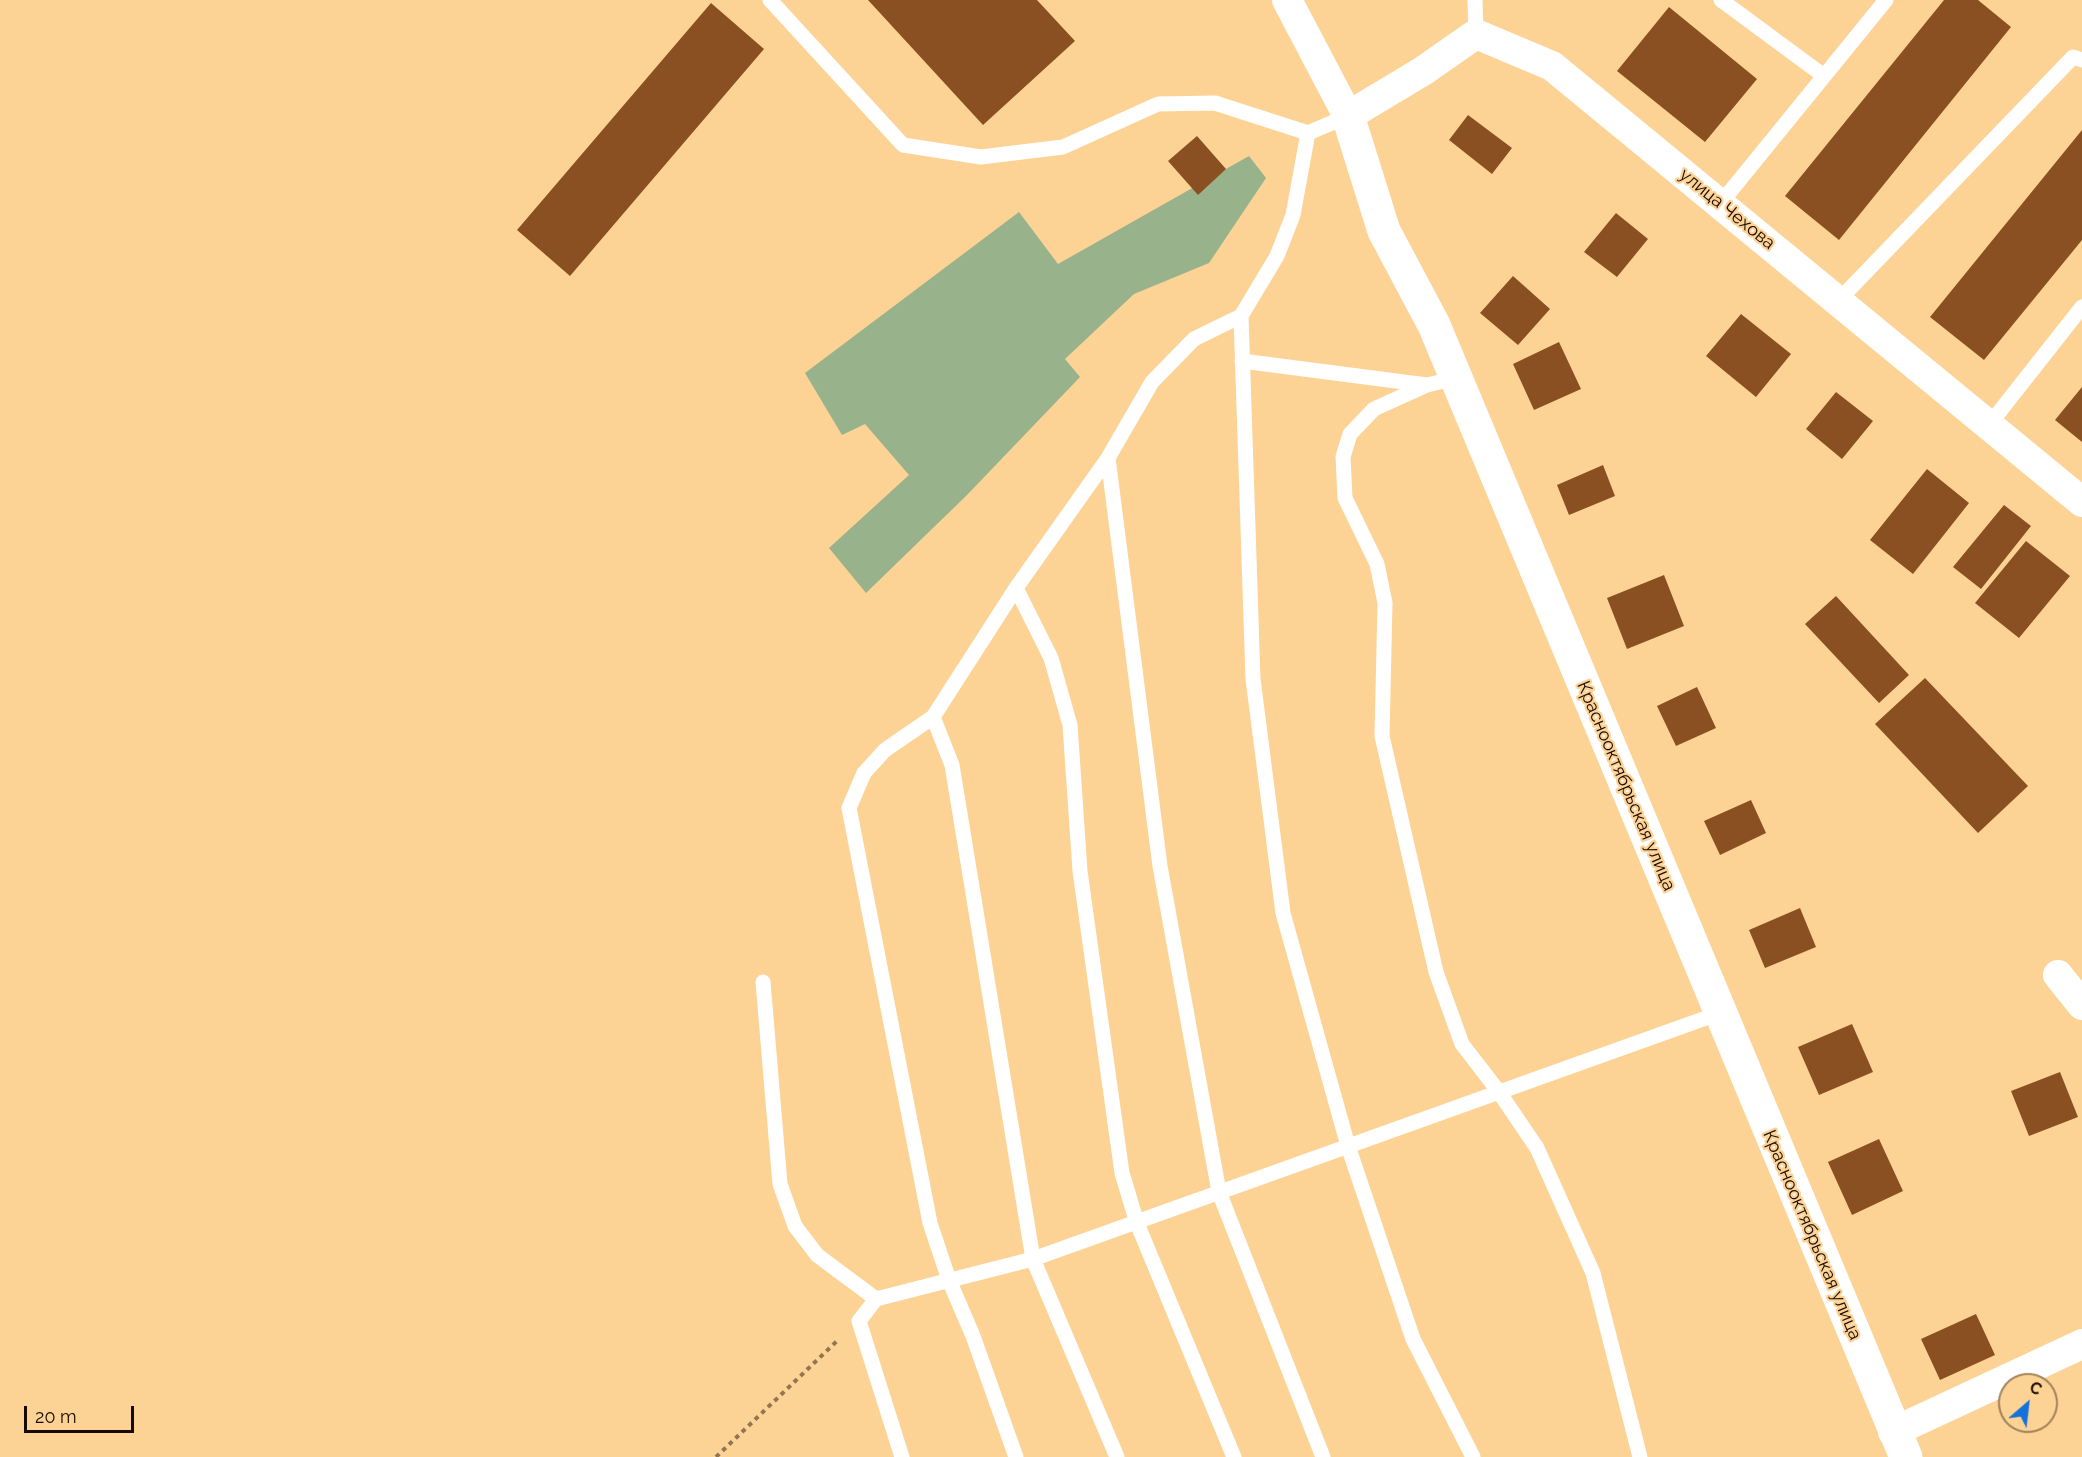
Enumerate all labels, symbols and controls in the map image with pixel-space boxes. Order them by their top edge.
street label: улица Чехова [1675,164,1779,254]
street label: Краснооктябрьская улица [1572,678,1680,894]
street label: Краснооктябрьская улица [1758,1127,1866,1343]
north arrow [1998,1373,2058,1433]
text: С [2026,1377,2045,1399]
scale bar [27,1394,136,1432]
text: 20 m [35,1406,77,1427]

